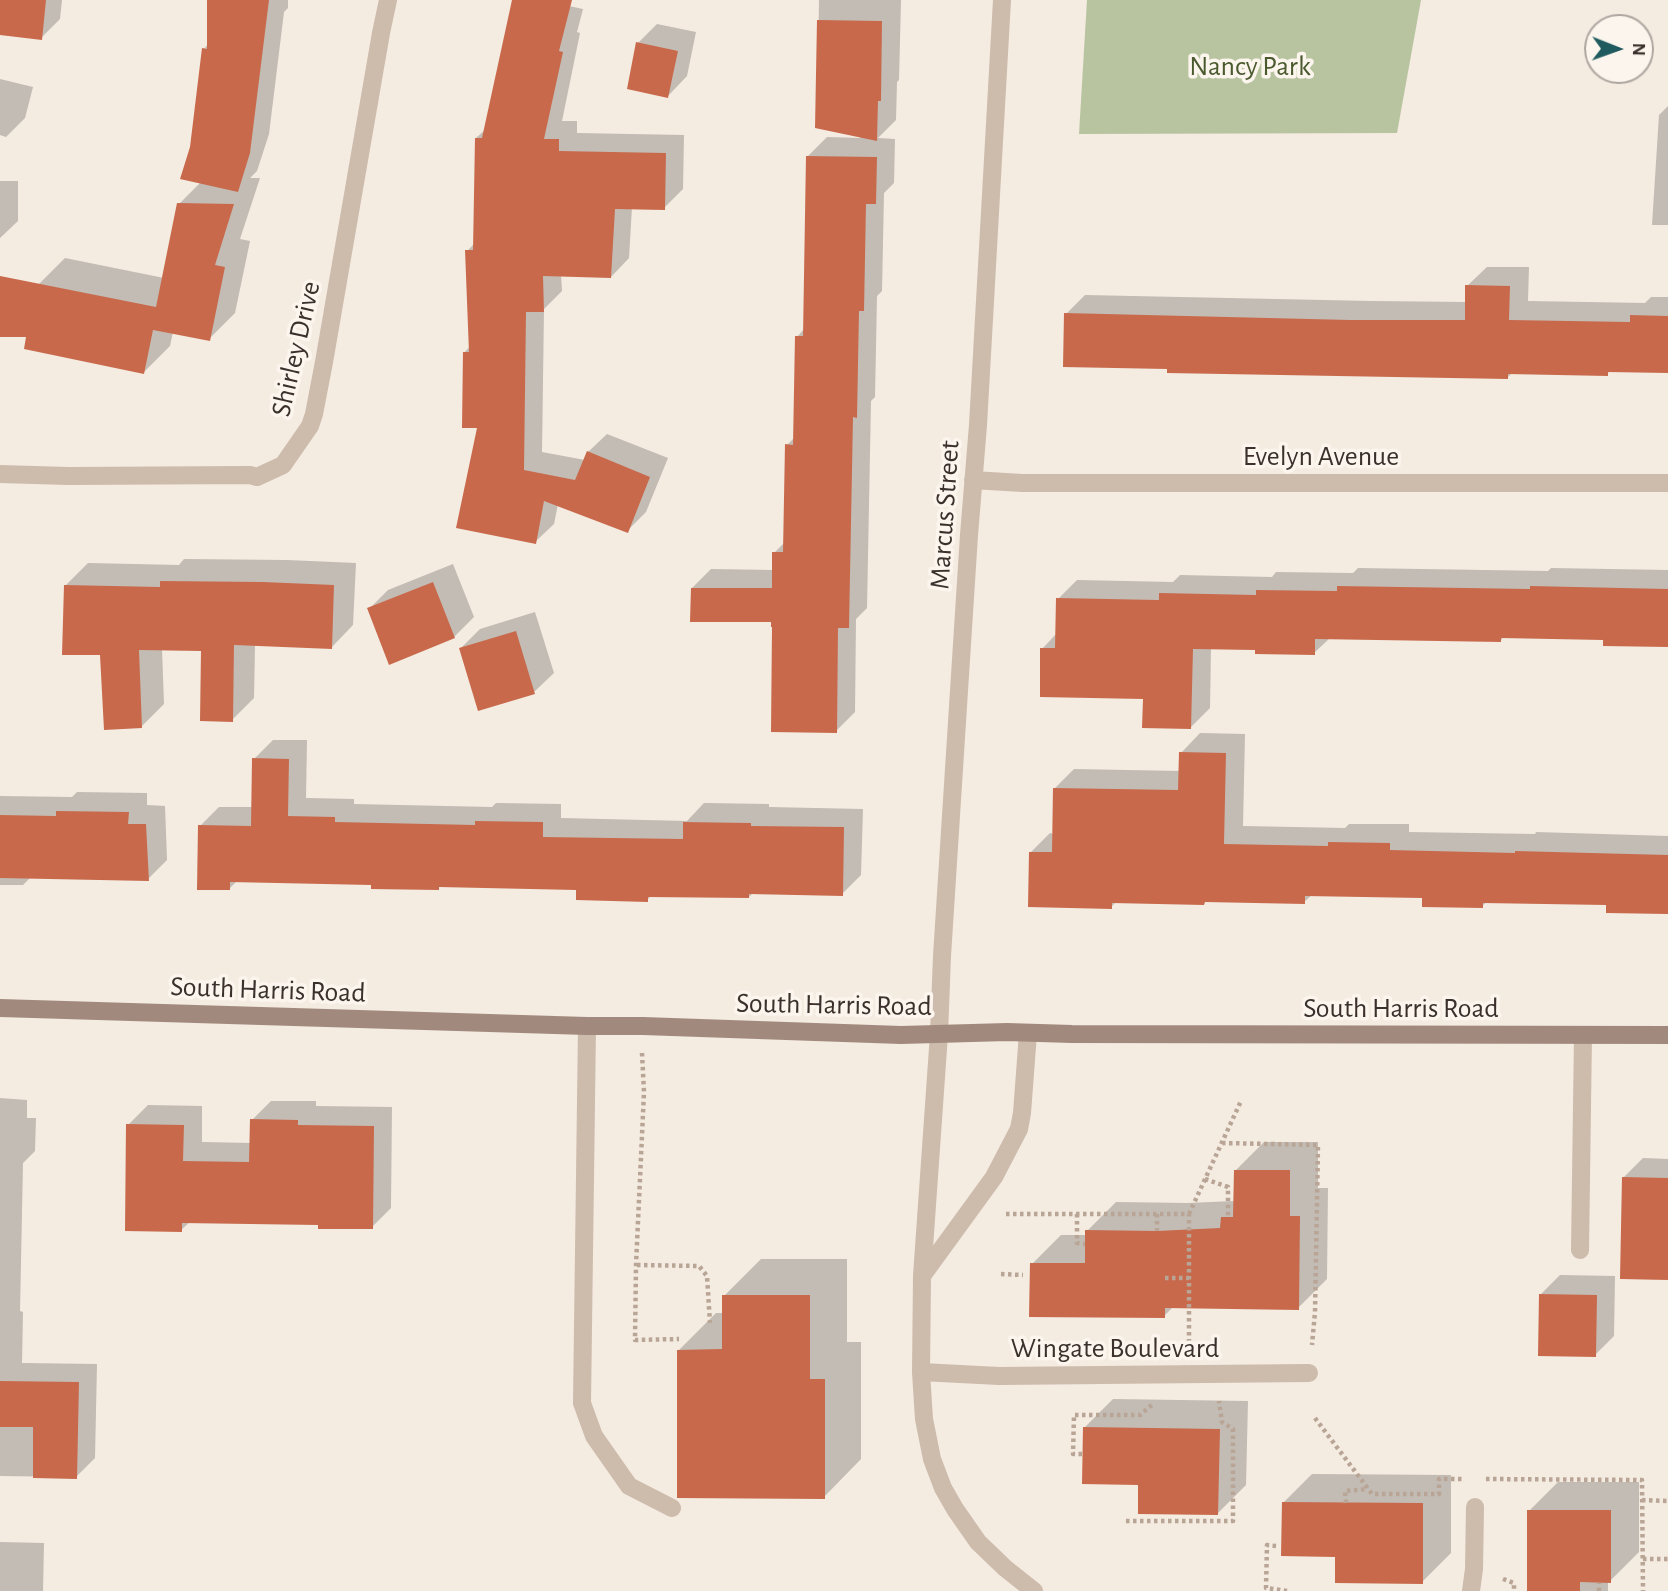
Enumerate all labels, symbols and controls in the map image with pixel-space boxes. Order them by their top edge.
north arrow [1584,14,1654,84]
text: N [1629,43,1648,56]
park label: Nancy Park [1189,50,1311,84]
street label: Shirley Drive [264,278,328,420]
street label: Marcus Street [923,439,967,591]
street label: Evelyn Avenue [1243,440,1399,474]
street label: South Harris Road [170,970,366,1010]
street label: South Harris Road [736,986,932,1024]
street label: South Harris Road [1303,992,1499,1026]
street label: Wingate Boulevard [1011,1332,1219,1366]

